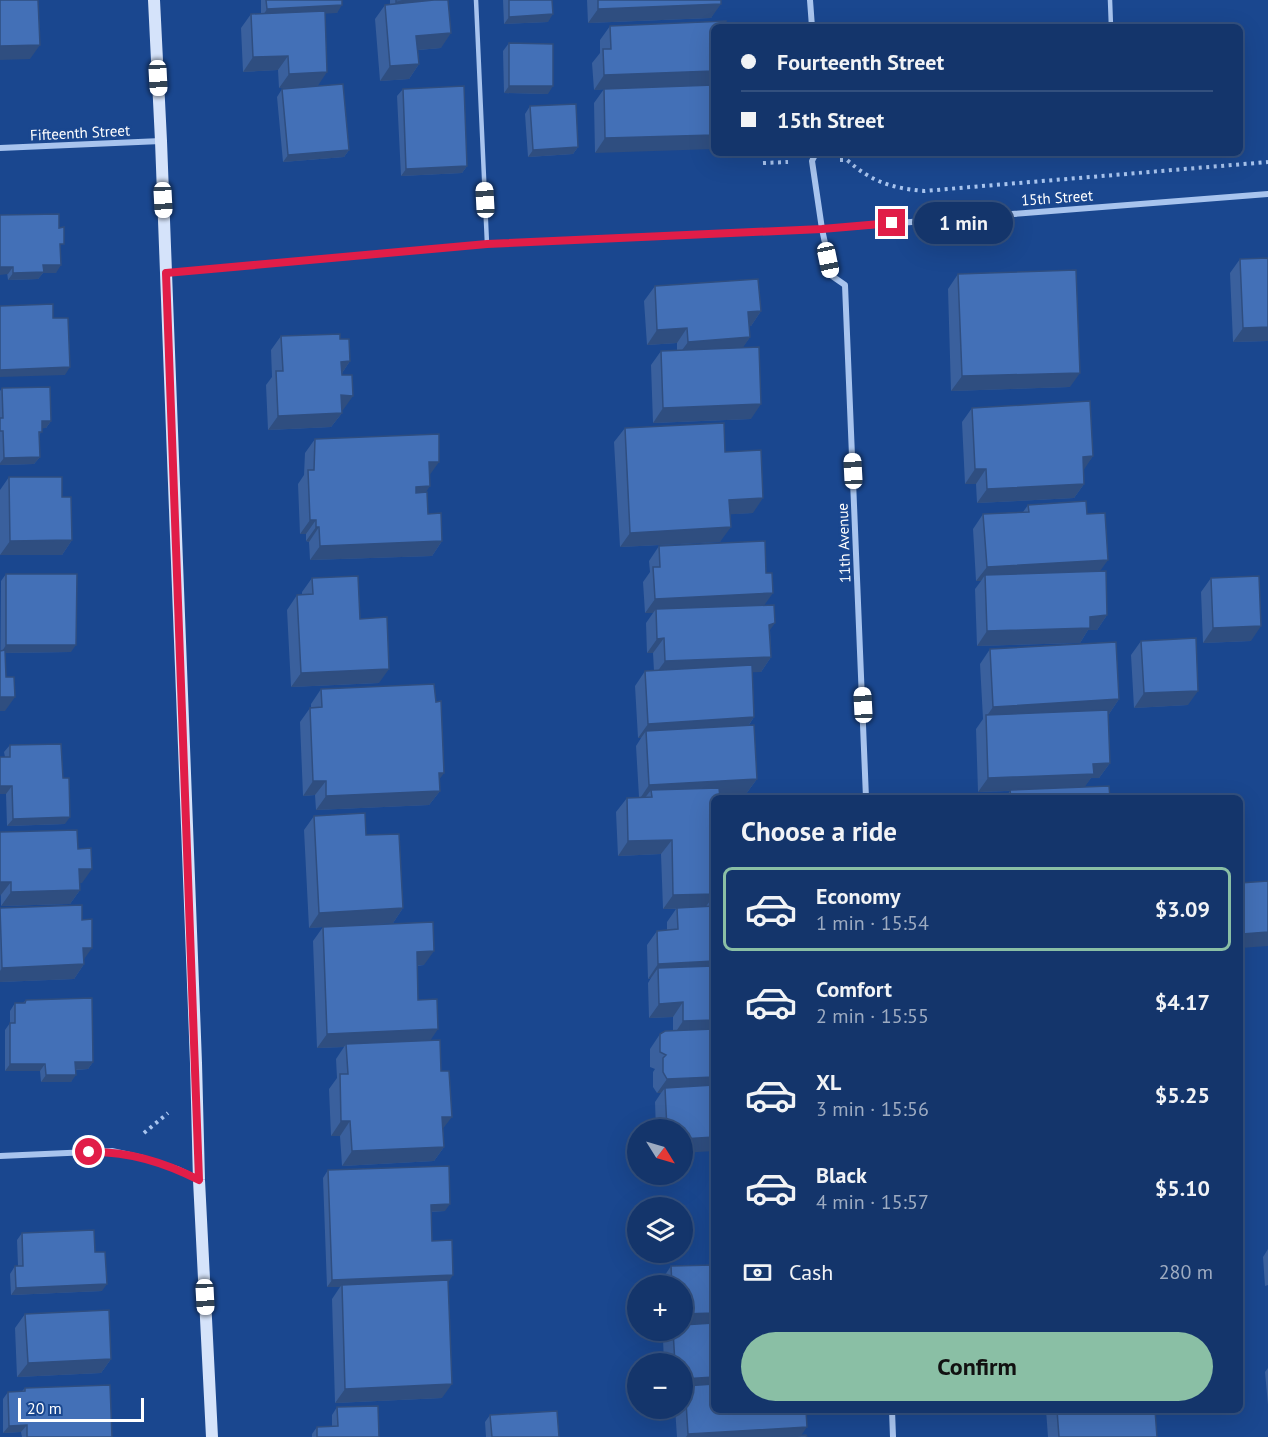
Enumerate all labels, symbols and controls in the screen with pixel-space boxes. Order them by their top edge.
text: Fourteenth Street [777,48,944,76]
car [148,60,168,96]
text: 15th Street [777,106,884,134]
street label: Fifteenth Street [29,120,130,145]
car [153,182,173,218]
car [475,182,495,218]
street label: 15th Street [1020,186,1094,209]
callout: 1 min [913,202,1012,244]
route end [878,209,905,236]
text: 1 min [939,210,988,236]
car [815,241,841,279]
car [843,453,863,489]
street label: 11th Avenue [833,503,854,583]
car [853,687,873,723]
text: Choose a ride [741,814,897,848]
icon: car [744,882,798,936]
text: Economy [816,882,900,910]
text: $3.09 [1155,895,1210,923]
text: 1 min · 15:54 [816,910,929,936]
icon: car [744,975,798,1029]
text: Comfort [816,975,892,1003]
text: $4.17 [1155,988,1210,1016]
text: 2 min · 15:55 [816,1003,929,1029]
icon: car [744,1068,798,1122]
text: XL [816,1068,841,1096]
text: $5.25 [1155,1081,1210,1109]
text: 3 min · 15:56 [816,1096,929,1122]
north arrow [627,1119,693,1185]
map controls [627,1119,693,1419]
route start [75,1138,102,1165]
icon: car [744,1161,798,1215]
text: Black [816,1161,867,1189]
text: $5.10 [1155,1174,1210,1202]
text: 4 min · 15:57 [816,1189,929,1215]
button: layers [627,1197,693,1263]
icon: cash [741,1256,774,1289]
text: Cash [789,1258,833,1286]
text: 280 m [1159,1259,1213,1285]
button: + [627,1275,693,1341]
car [195,1279,215,1315]
button: Confirm [741,1332,1213,1401]
button: − [627,1353,693,1419]
scale bar [18,1395,144,1422]
text: 20 m [27,1398,62,1418]

